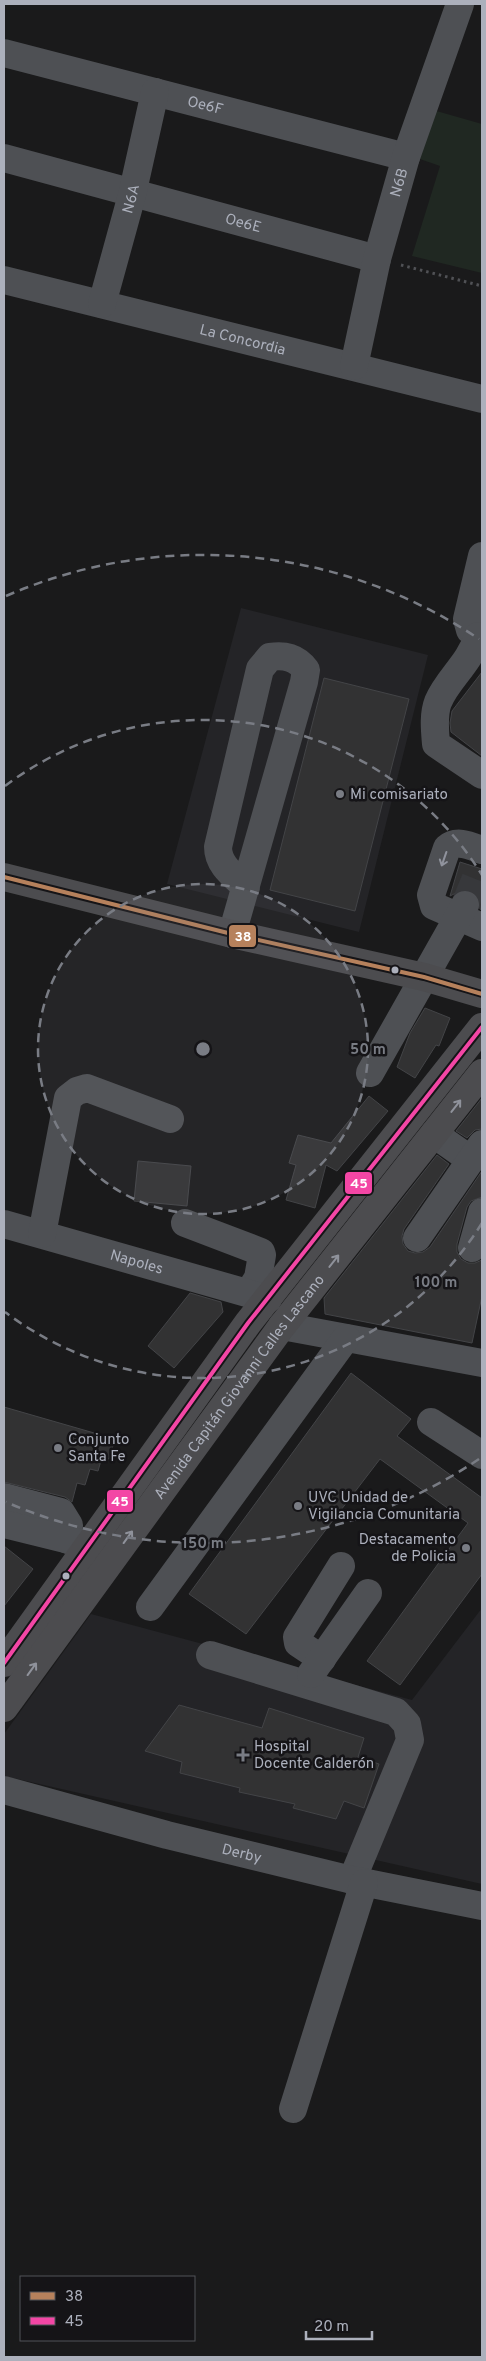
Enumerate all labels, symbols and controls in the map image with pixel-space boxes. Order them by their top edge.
street label: Oe6F [185,93,225,120]
street label: N6B [387,166,413,200]
street label: N6A [119,183,145,216]
street label: Oe6E [223,210,263,238]
street label: La Concordia [197,321,287,361]
place label: Mi comisariato [350,786,448,805]
marker: Mi comisariato [334,788,346,800]
one-way arrow [438,850,448,866]
line badge: 38 [228,924,257,948]
text: 38 [234,929,252,946]
unlabelled marker [390,965,400,975]
centre of rings [194,1040,212,1058]
text: 50 m [350,1041,386,1060]
one-way arrow [451,1100,462,1113]
line badge: 45 [344,1171,373,1195]
text: 45 [350,1176,368,1193]
street label: Napoles [108,1247,165,1280]
one-way arrow [328,1255,339,1268]
street label: Avenida Capitán Giovanni Calles Lascano [151,1272,330,1504]
text: 100 m [415,1274,457,1293]
place label: Conjunto Santa Fe [68,1431,129,1467]
marker: Conjunto Santa Fe [52,1442,64,1454]
line badge: 45 [106,1489,134,1513]
place label: UVC Unidad de Vigilancia Comunitaria [308,1489,460,1525]
text: 45 [111,1494,129,1511]
marker: UVC Unidad de Vigilancia Comunitaria [292,1500,304,1512]
one-way arrow [123,1531,133,1545]
place label: Destacamento de Policia [359,1531,456,1567]
text: 150 m [182,1535,224,1554]
marker: Destacamento de Policia [460,1542,472,1554]
unlabelled marker [61,1571,71,1581]
one-way arrow [27,1663,38,1676]
place label: Hospital Docente Calderón [254,1738,374,1774]
marker: Hospital Docente Calderón [236,1748,250,1762]
street label: Derby [220,1841,263,1869]
legend [20,2276,195,2341]
text: 38 [65,2288,83,2307]
scale bar [306,2308,372,2340]
text: 45 [65,2313,84,2332]
text: 20 m [314,2318,349,2337]

